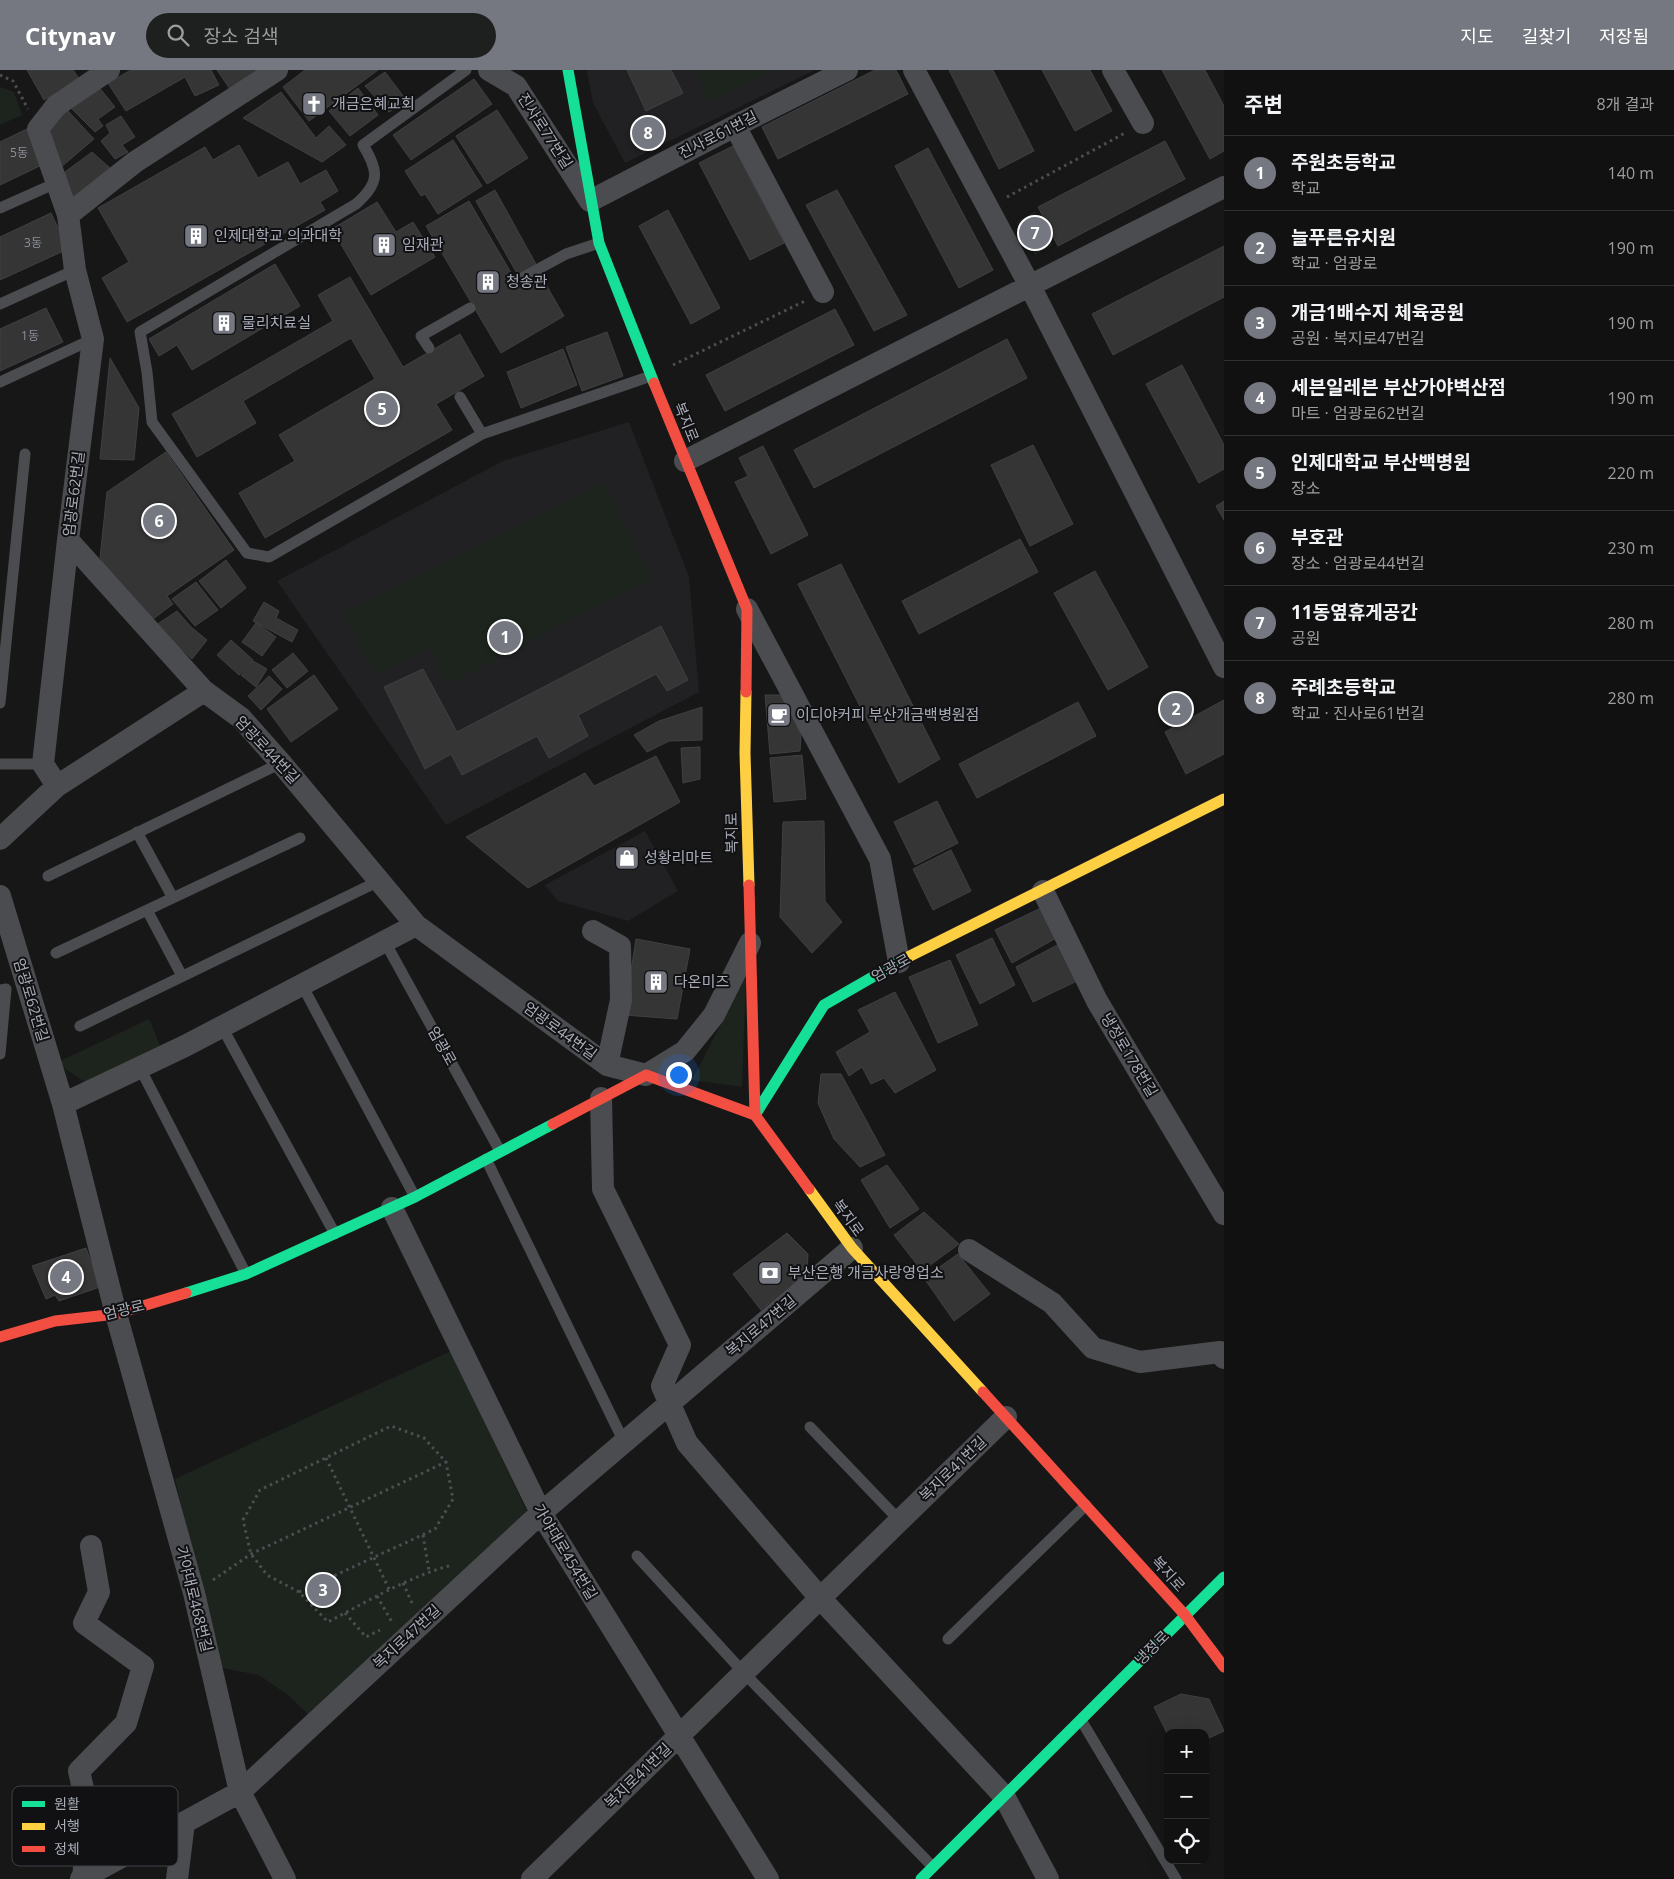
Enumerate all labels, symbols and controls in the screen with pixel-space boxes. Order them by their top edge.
search box [146,13,496,58]
text: Citynav [25,19,116,52]
icon: search [164,21,192,49]
text: 장소 검색 [204,23,278,49]
text: 지도 [1461,24,1494,48]
text: 길찾기 [1522,24,1571,48]
text: 저장됨 [1599,24,1649,48]
street label: 진사로77번길 [514,89,578,172]
text: 주변 [1244,90,1283,118]
church icon: 개금은혜교회 [301,91,327,117]
place label: 개금은혜교회 [332,93,415,113]
text: 8개 결과 [1597,93,1654,115]
street label: 진사로61번길 [675,106,760,163]
pin: 8 [632,114,664,152]
house number: 5동 [10,144,28,161]
text: 주원초등학교 [1291,149,1396,175]
text: 1 [1255,162,1265,184]
text: 140 m [1608,162,1654,184]
text: 학교 [1291,177,1320,199]
pin: 7 [1019,214,1051,252]
building icon: 인제대학교 의과대학 [183,223,209,249]
text: 늘푸른유치원 [1291,224,1396,250]
place label: 인제대학교 의과대학 [214,225,342,245]
building icon: 임재관 [371,232,397,258]
house number: 3동 [24,234,42,251]
place label: 임재관 [402,234,444,254]
text: 2 [1255,237,1265,259]
text: 190 m [1608,237,1654,259]
text: 학교 · 엄광로 [1291,252,1377,274]
building icon: 청송관 [475,269,501,295]
place label: 청송관 [506,271,548,291]
text: 개금1배수지 체육공원 [1291,299,1464,325]
building icon: 물리치료실 [211,310,237,336]
place label: 물리치료실 [242,312,311,332]
text: 3 [1255,312,1265,334]
text: 190 m [1608,312,1654,334]
house number: 1동 [21,327,39,344]
text: 공원 · 복지로47번길 [1291,327,1425,349]
text: 세븐일레븐 부산가야벽산점 [1291,374,1506,400]
text: 4 [1255,387,1265,409]
text: 190 m [1608,387,1654,409]
pin: 5 [366,390,398,428]
street label: 복지로 [670,399,704,445]
text: 마트 · 엄광로62번길 [1291,402,1425,424]
text: 인제대학교 부산백병원 [1291,449,1471,475]
street label: 엄광로62번길 [58,450,88,538]
text: 5 [1255,462,1265,484]
text: 220 m [1608,462,1654,484]
text: 장소 [1291,477,1320,499]
pin: 6 [143,502,175,540]
text: 부호관 [1291,524,1343,550]
text: 6 [1255,537,1265,559]
text: 230 m [1608,537,1654,559]
text: 장소 · 엄광로44번길 [1291,552,1425,574]
text: 11동옆휴게공간 [1291,599,1418,625]
text: 7 [1255,612,1265,634]
text: 280 m [1608,612,1654,634]
pin: 1 [489,618,521,656]
text: 공원 [1291,627,1320,649]
text: 주례초등학교 [1291,674,1396,700]
text: 8 [1255,687,1265,709]
text: 280 m [1608,687,1654,709]
pin: 2 [1160,690,1192,728]
cafe icon: 이디야커피 부산개금백병원점 [766,702,792,728]
text: 학교 · 진사로61번길 [1291,702,1425,724]
place label: 이디야커피 부산개금백병원점 [796,704,979,724]
street label: 엄광로44번길 [231,711,304,788]
street label: 복지로 [721,812,741,854]
shop icon: 성황리마트 [614,845,640,871]
place label: 성황리마트 [644,847,713,867]
street label: 엄광로 [868,948,913,986]
street label: 엄광로62번길 [10,956,54,1044]
building icon: 다온미즈 [643,969,669,995]
place label: 다온미즈 [674,971,729,991]
street label: 엄광로44번길 [520,997,601,1064]
street label: 냉정로178번길 [1097,1009,1163,1100]
street label: 엄광로 [424,1023,462,1068]
your location [666,1062,692,1088]
street label: 복지로 [829,1195,869,1240]
pin: 4 [50,1258,82,1296]
bank icon: 부산은행 개금사랑영업소 [757,1260,783,1286]
place label: 부산은행 개금사랑영업소 [788,1262,944,1282]
street label: 복지로47번길 [721,1290,800,1361]
street label: 엄광로 [101,1294,146,1324]
street label: 복지로41번길 [914,1431,990,1505]
street label: 가야대로454번길 [529,1500,602,1603]
street label: 가야대로468번길 [172,1544,218,1654]
street label: 복지로 [1147,1551,1190,1595]
pin: 3 [307,1571,339,1609]
street label: 복지로47번길 [368,1600,445,1673]
street label: 냉정로 [1130,1626,1173,1669]
map controls [1164,1729,1209,1864]
button: + [1164,1729,1209,1774]
street label: 복지로41번길 [599,1738,675,1812]
button: − [1164,1774,1209,1819]
legend [12,1786,178,1866]
text: 원활 [54,1794,80,1813]
text: 서행 [54,1816,80,1835]
button: locate [1164,1819,1209,1864]
text: 정체 [54,1839,80,1858]

